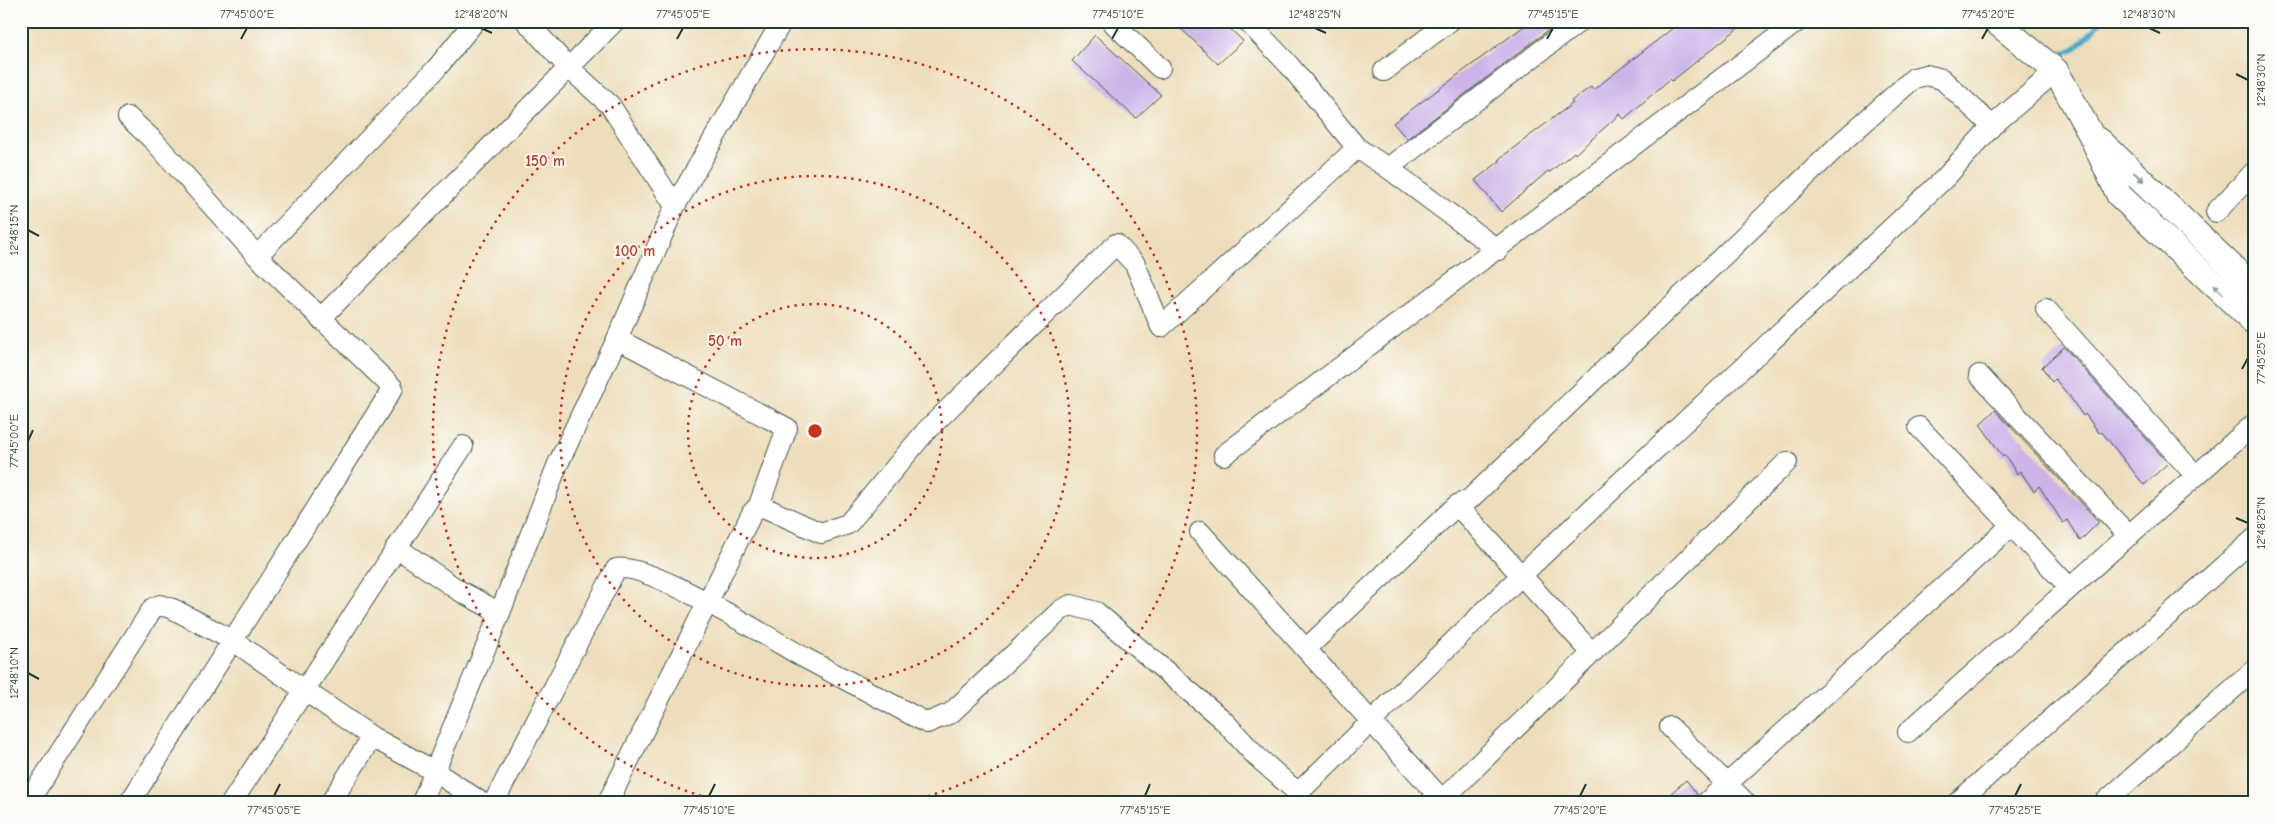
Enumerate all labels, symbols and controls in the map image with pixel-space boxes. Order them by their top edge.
text: 77°45'00"E [220,7,274,21]
text: 12°48'20"N [454,7,508,21]
text: 77°45'05"E [656,7,710,21]
text: 77°45'10"E [1092,7,1144,21]
text: 12°48'25"N [1289,7,1341,21]
text: 77°45'15"E [1528,7,1578,21]
text: 77°45'20"E [1961,7,2015,21]
text: 12°48'30"N [2123,7,2175,21]
text: 12°48'30"N [2254,54,2268,106]
text: 150 m [525,152,565,170]
one-way arrow [2133,171,2145,183]
text: 12°48'15"N [7,205,21,255]
text: 100 m [615,242,655,260]
one-way arrow [2213,283,2225,295]
text: 50 m [708,332,742,350]
text: 77°45'25"E [2254,332,2268,384]
text: 77°45'00"E [7,414,21,468]
centre of rings [806,422,824,440]
text: 12°48'25"N [2254,497,2268,549]
text: 12°48'10"N [7,647,21,699]
text: 77°45'05"E [247,803,301,817]
text: 77°45'10"E [683,803,735,817]
text: 77°45'15"E [1120,803,1170,817]
text: 77°45'20"E [1553,803,1607,817]
text: 77°45'25"E [1989,803,2041,817]

